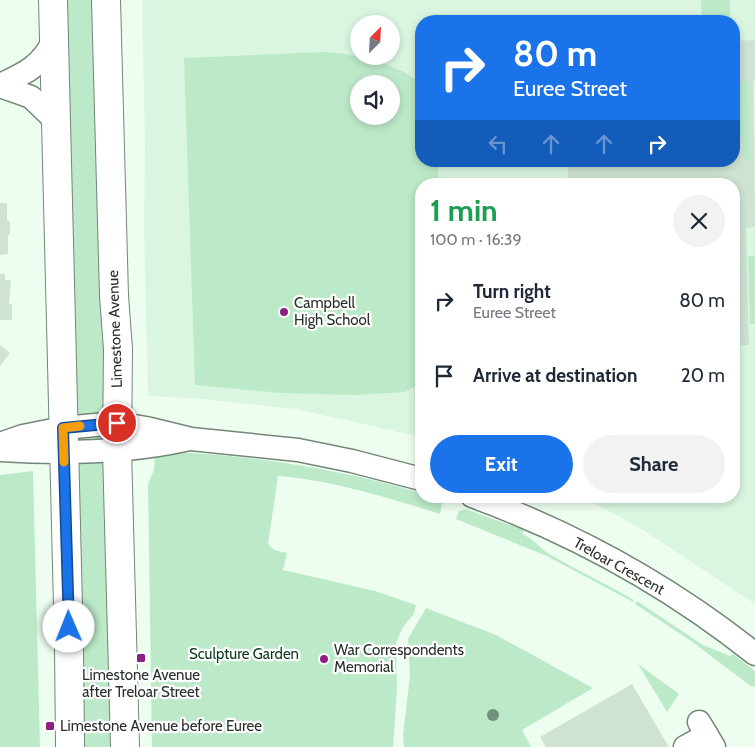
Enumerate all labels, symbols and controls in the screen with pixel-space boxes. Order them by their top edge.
north arrow [350,15,400,65]
map controls [350,15,400,125]
text: 80 m [513,32,597,75]
icon: right [430,35,495,100]
button: sound [350,75,400,125]
text: Euree Street [513,75,627,102]
icon: left [484,130,512,158]
icon: ahead [537,130,565,158]
icon: ahead [590,130,618,158]
icon: right [643,130,671,158]
text: 1 min [430,192,498,229]
button: close [673,195,725,247]
text: 100 m · 16:39 [430,230,522,249]
street label: Limestone Avenue [104,269,126,388]
text: Turn right [473,280,551,303]
icon: right [430,287,458,315]
text: 80 m [679,289,725,312]
place label: Campbell High School [294,294,371,329]
text: Euree Street [473,303,556,322]
marker: Campbell High School [278,306,290,318]
icon: arrive [430,362,458,390]
text: Arrive at destination [473,364,637,387]
text: 20 m [681,364,725,387]
pin [96,402,138,444]
icon: arrive [103,409,131,437]
button: Exit [430,435,573,493]
button: Share [583,435,725,493]
street label: Treloar Crescent [570,534,668,598]
position arrow [42,600,94,652]
place label: War Correspondents Memorial [334,641,464,676]
park label: Sculpture Garden [189,645,299,663]
marker: Limestone Avenue after Treloar Street [135,652,147,664]
marker: War Correspondents Memorial [318,653,330,665]
place label: Limestone Avenue after Treloar Street [82,666,200,701]
place label: Limestone Avenue before Euree [60,717,262,735]
marker: Limestone Avenue before Euree [44,720,56,732]

